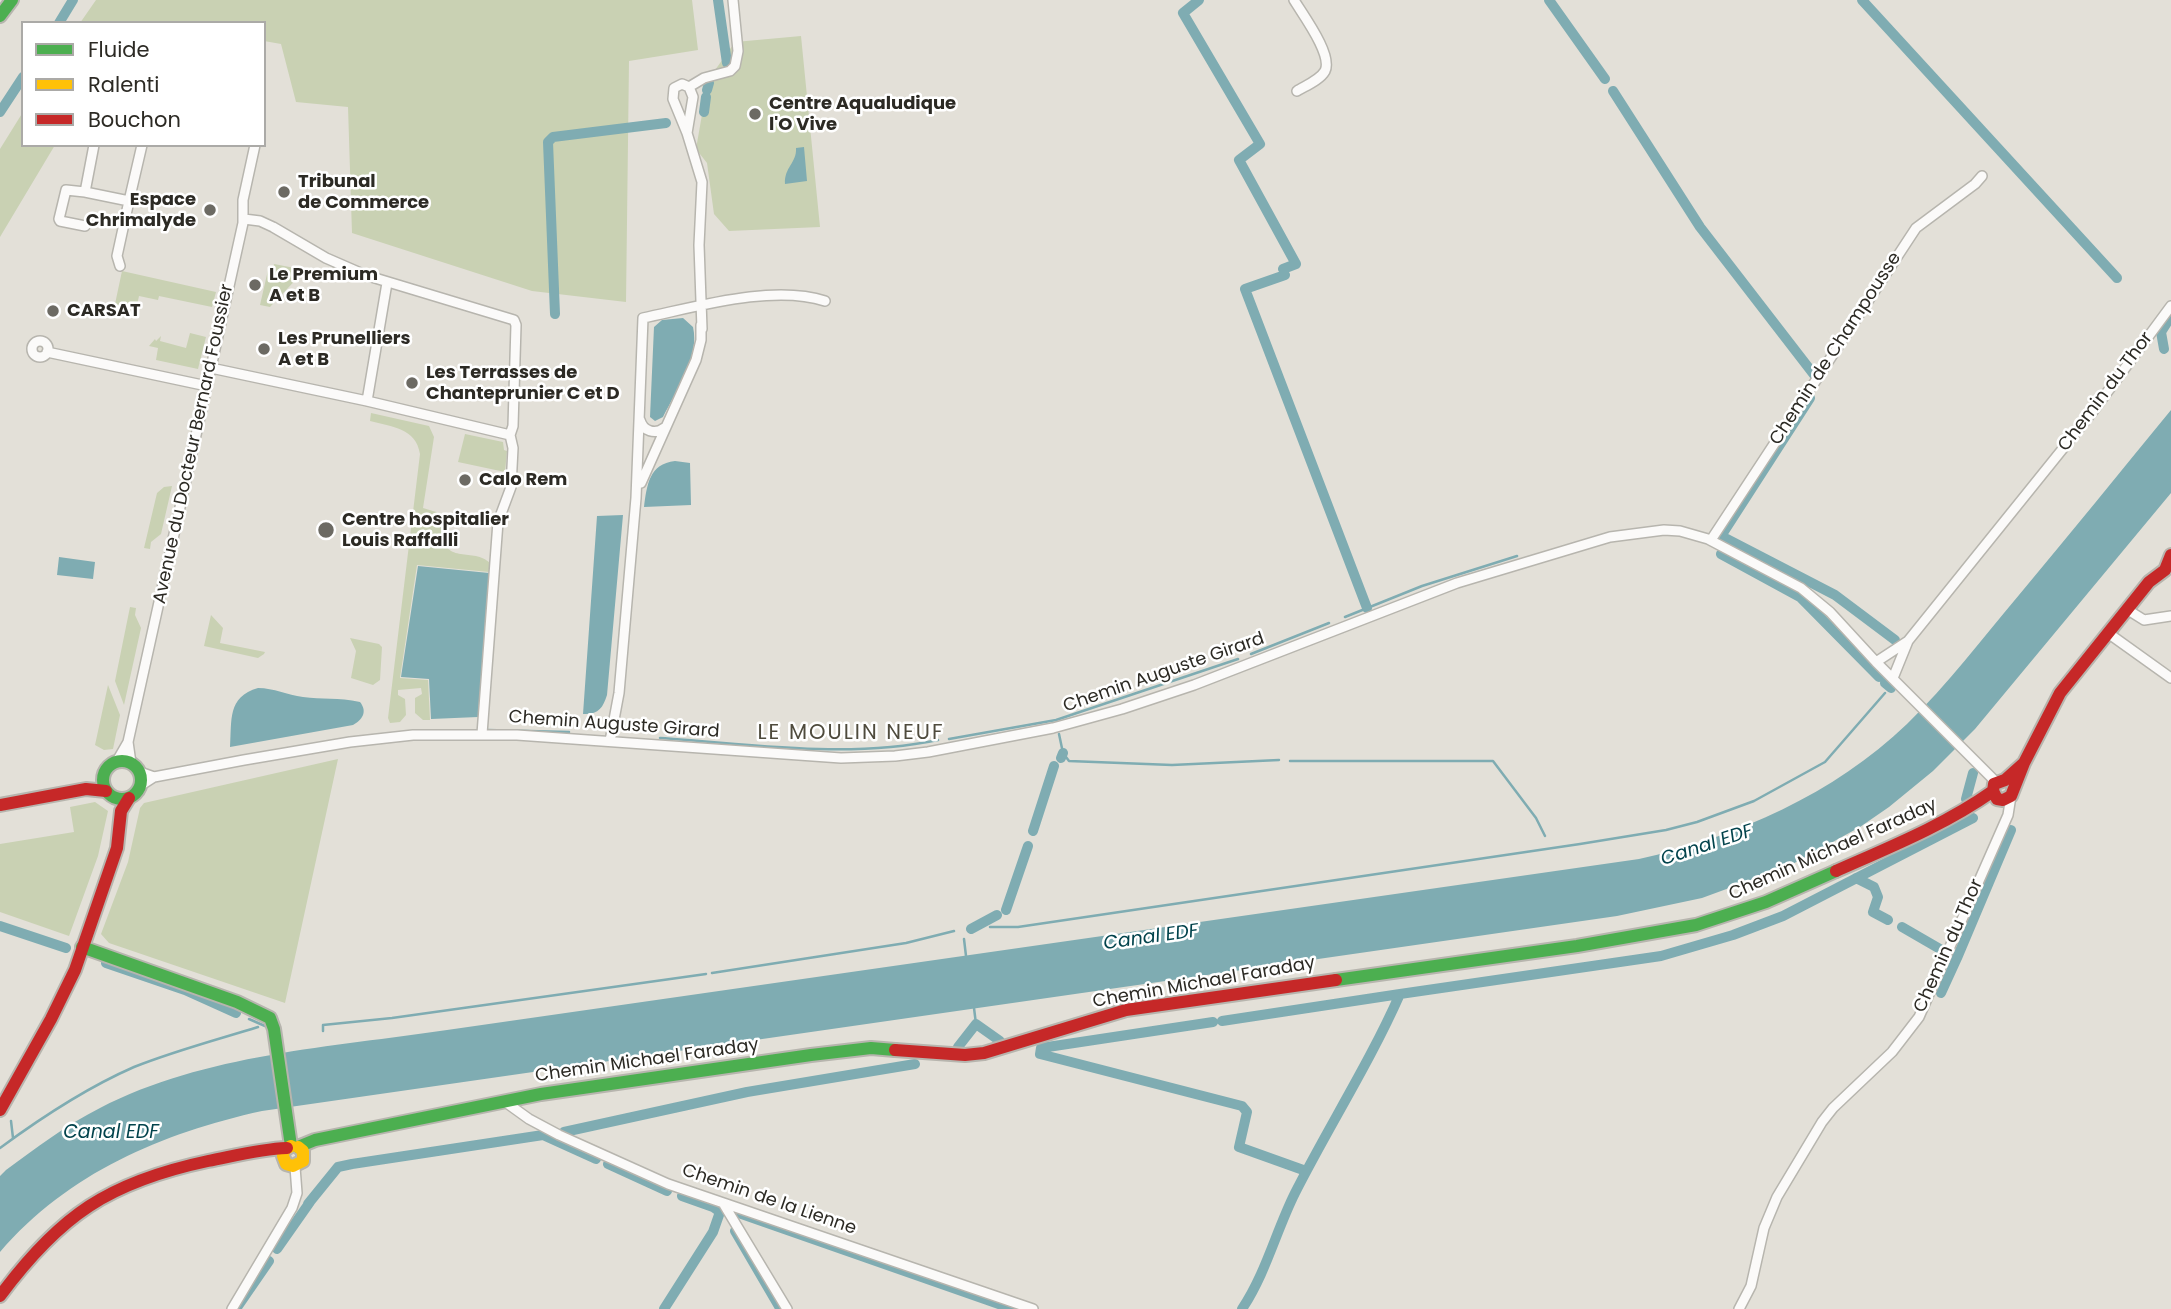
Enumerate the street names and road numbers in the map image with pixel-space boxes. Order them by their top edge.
street label: Chemin de Champousse [1766,249,1906,449]
street label: Avenue du Docteur Bernard Foussier [150,282,238,606]
street label: Chemin du Thor [2054,328,2158,456]
street label: Chemin Auguste Girard [1061,628,1267,718]
street label: Chemin Auguste Girard [508,707,720,743]
street label: Chemin Michael Faraday [1726,794,1940,906]
street label: Chemin du Thor [1910,876,1988,1016]
street label: Chemin Michael Faraday [1091,953,1317,1013]
street label: Chemin Michael Faraday [534,1035,760,1087]
street label: Chemin de la Lienne [679,1160,859,1240]

